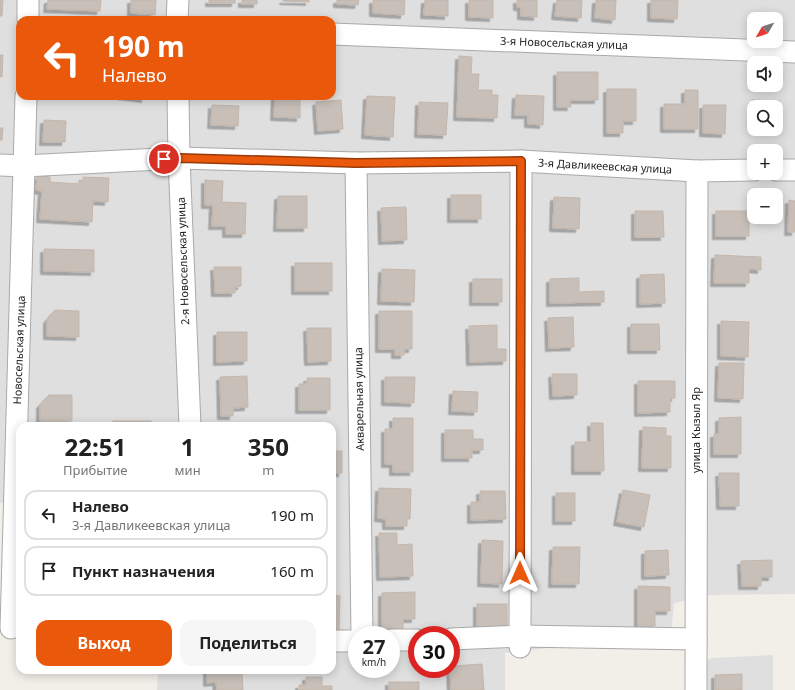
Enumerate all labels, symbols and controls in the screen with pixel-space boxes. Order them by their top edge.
north arrow [747,12,783,48]
map controls [747,12,783,224]
text: 190 m [102,27,185,65]
icon: left [36,32,88,84]
street label: 3-я Новосельская улица [500,33,628,52]
button: sound [747,56,783,92]
text: Налево [102,63,167,87]
button: search [747,100,783,136]
pin [147,142,181,176]
button: + [747,144,783,180]
icon: arrive [153,148,175,170]
street label: 3-я Давликеевская улица [538,154,672,177]
button: − [747,188,783,224]
street label: 2-я Новосельская улица [173,197,192,325]
street label: Новосельская улица [9,295,28,405]
street label: Акварельная улица [350,347,367,451]
street label: улица Кызыл Яр [688,387,703,473]
text: 22:51 [64,430,126,463]
text: 1 [181,430,194,463]
text: 350 [248,430,289,463]
text: Прибытие [63,461,128,479]
text: мин [175,461,201,479]
text: m [262,461,274,479]
text: Налево [72,496,129,516]
icon: left [38,504,60,526]
text: 190 m [270,505,314,525]
text: 3-я Давликеевская улица [72,516,231,534]
position arrow [499,552,541,594]
icon: arrive [38,560,60,582]
text: Пункт назначения [72,561,215,581]
text: 160 m [270,561,314,581]
button: Выход [36,620,172,666]
button: Поделиться [180,620,316,666]
speed limit sign: 30 [408,626,460,678]
text: 27 [363,633,385,660]
text: km/h [362,655,386,669]

